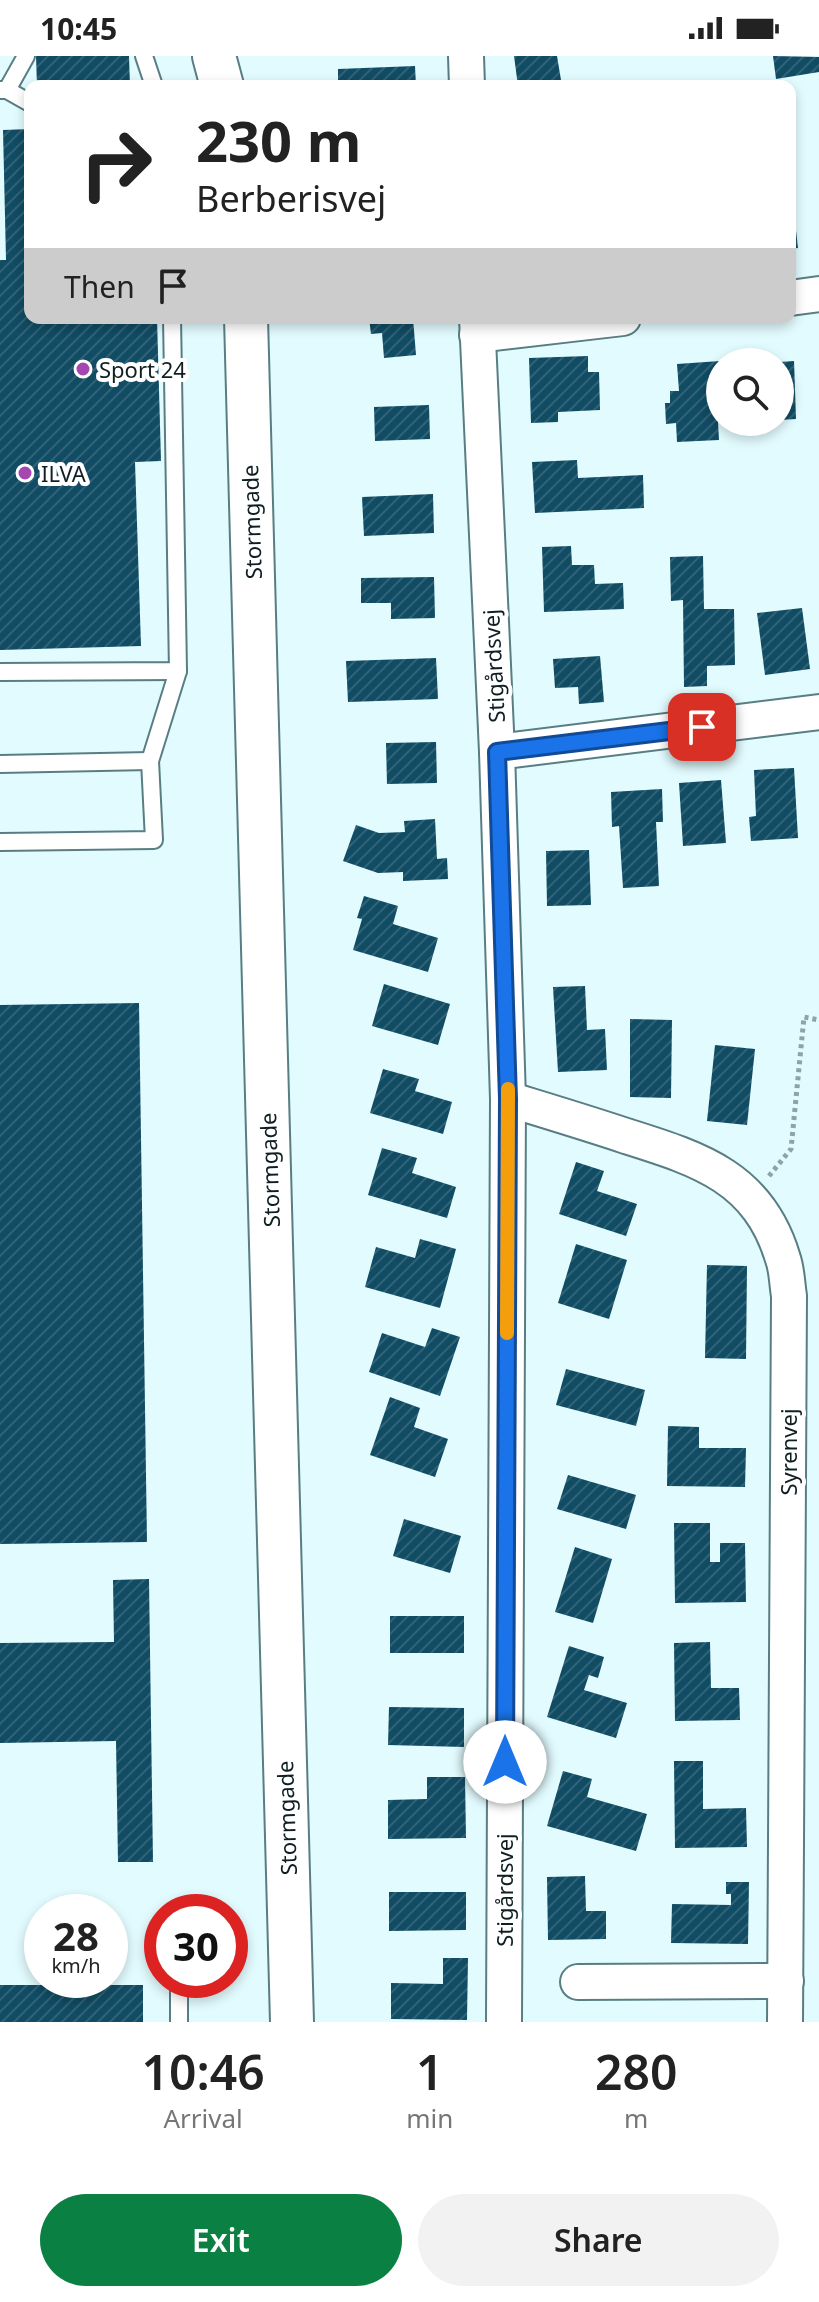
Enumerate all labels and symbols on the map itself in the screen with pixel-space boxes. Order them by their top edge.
place label: Sport 24 [99,354,186,384]
marker: Sport 24 [74,360,92,378]
place label: ILVA [41,458,87,488]
marker: ILVA [16,464,34,482]
street label: Stormgade [234,464,268,580]
street label: Stigårdsvej [475,609,511,723]
pin [668,693,736,761]
street label: Stormgade [252,1112,286,1228]
street label: Syrenvej [773,1408,803,1496]
position arrow [463,1720,547,1804]
street label: Stormgade [269,1760,303,1876]
street label: Stigårdsvej [489,1833,519,1947]
speed limit sign: 30 [144,1894,248,1998]

